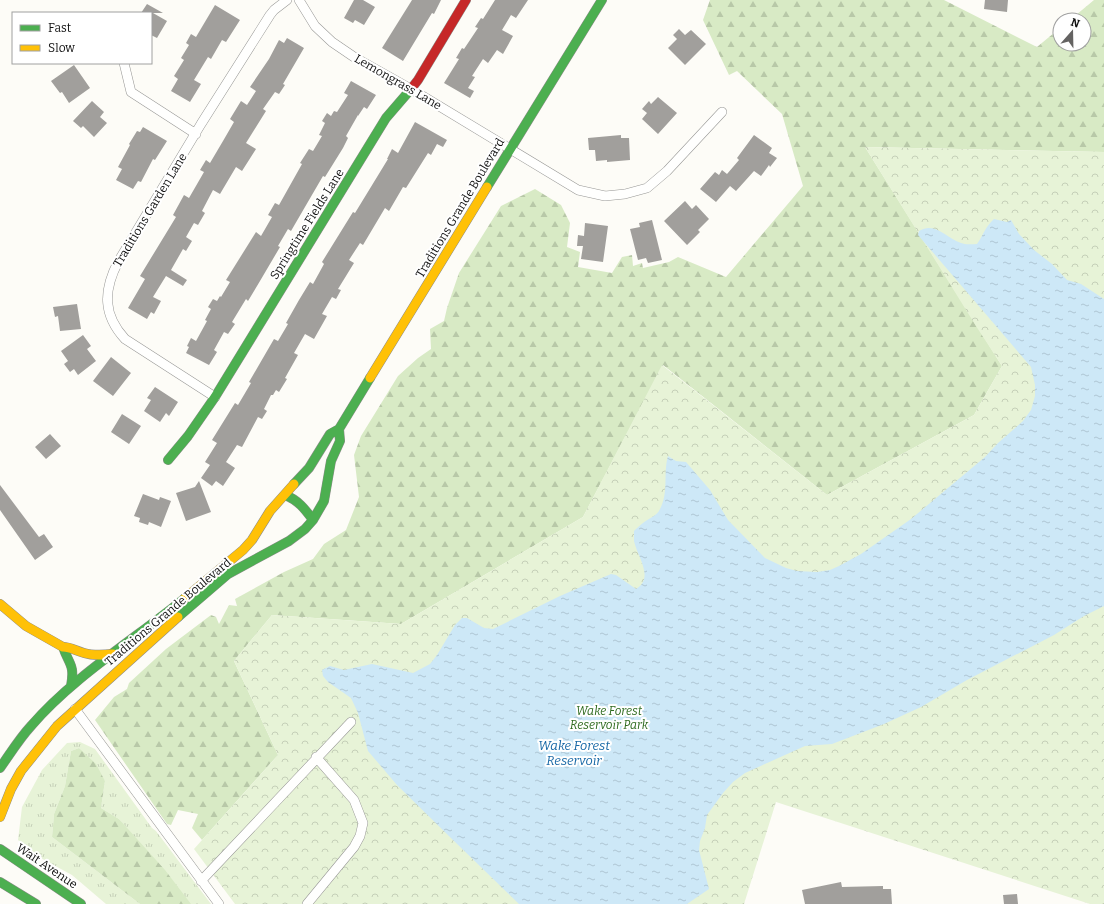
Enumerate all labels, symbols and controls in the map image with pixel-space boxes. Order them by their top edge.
legend [12,12,152,64]
north arrow [1052,12,1092,52]
text: N [1069,16,1082,31]
text: Fast [48,21,72,35]
text: Slow [48,41,75,55]
street label: Lemongrass Lane [352,51,444,113]
street label: Traditions Grande Boulevard [413,136,507,280]
street label: Traditions Garden Lane [110,150,190,270]
street label: Springtime Fields Lane [267,166,347,282]
street label: Traditions Grande Boulevard [102,555,234,669]
park label: Wake Forest Reservoir Park [570,704,649,732]
water label: Wake Forest Reservoir [538,738,610,768]
street label: Wait Avenue [14,841,80,891]

